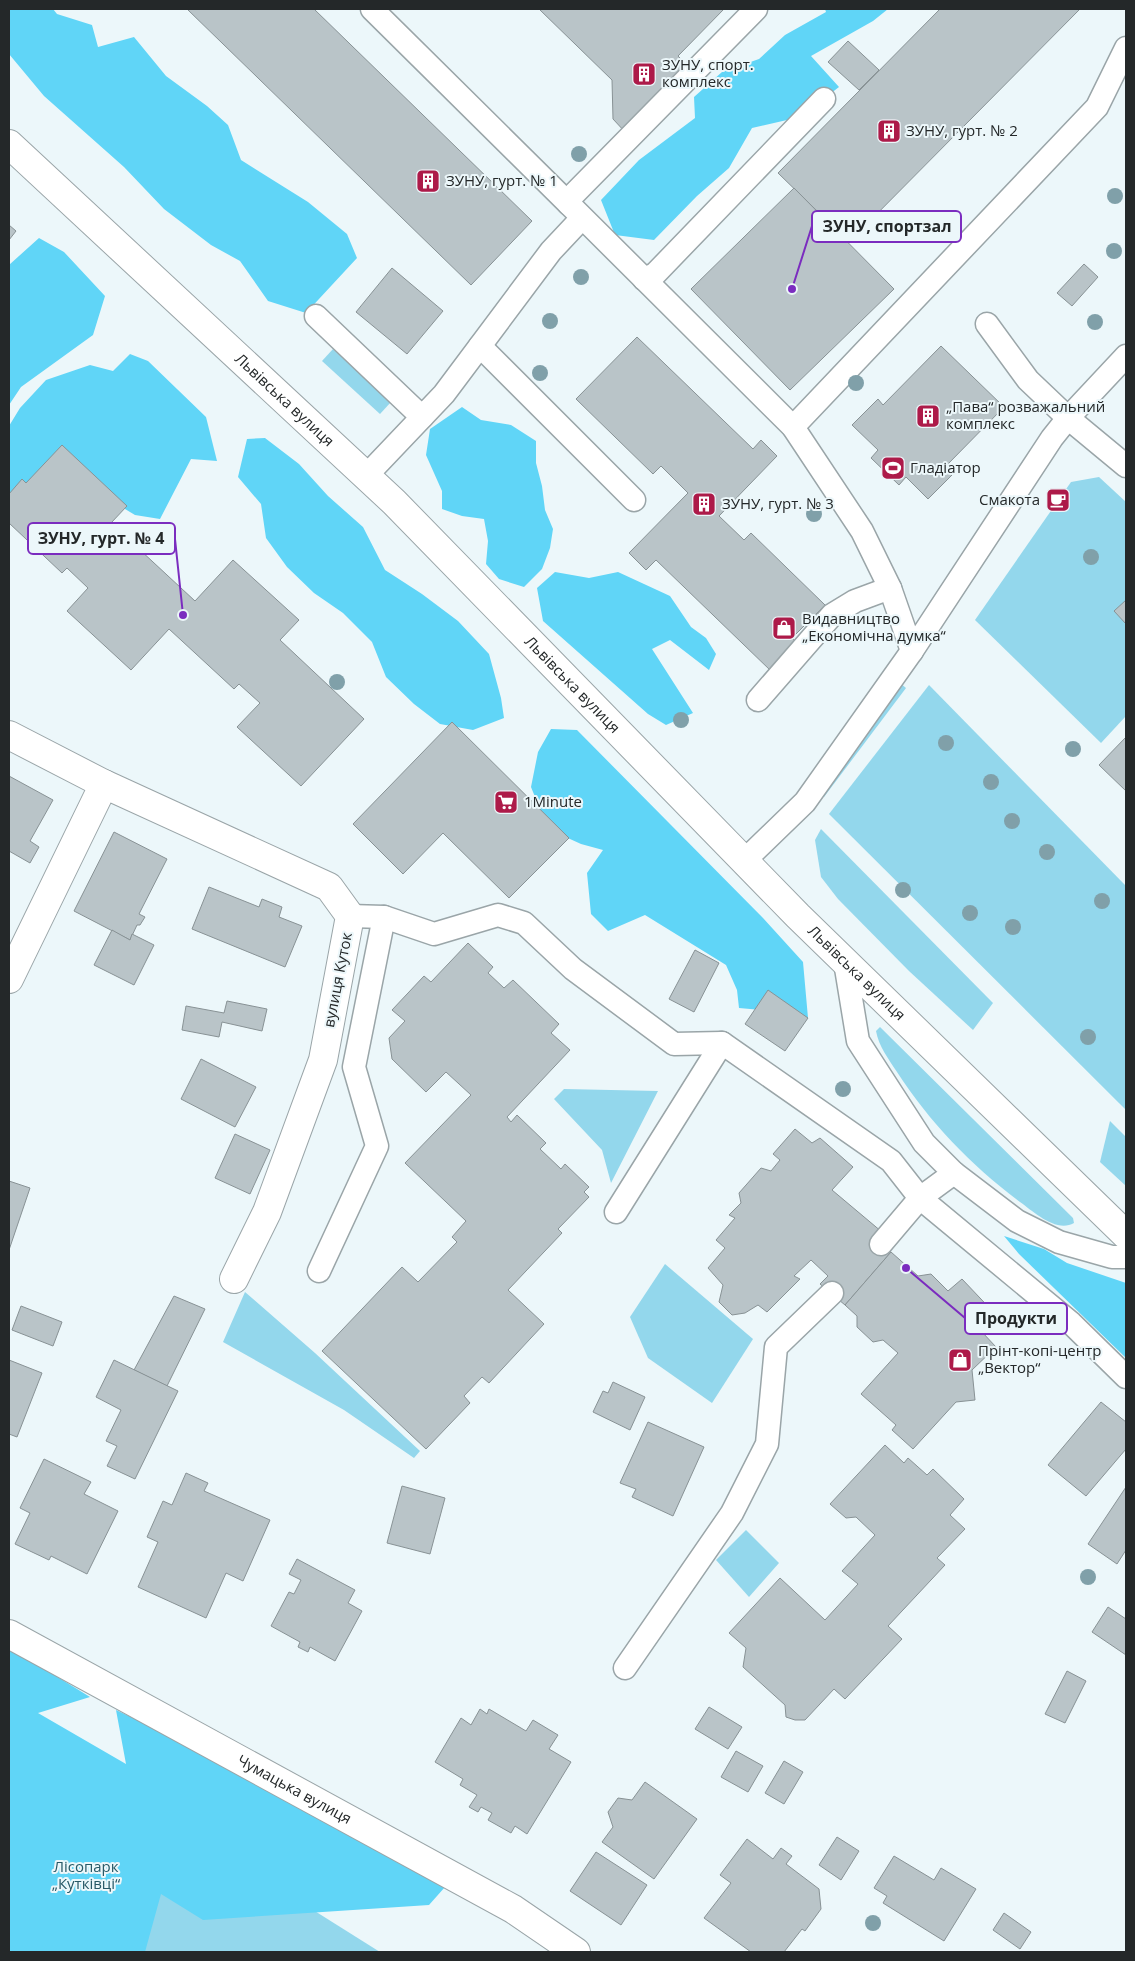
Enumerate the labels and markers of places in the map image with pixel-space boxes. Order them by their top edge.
place label: ЗУНУ, спорт. комплекс [662,54,754,91]
building icon: ЗУНУ, спорт. комплекс [631,61,657,87]
building icon: ЗУНУ, гурт. № 2 [876,118,902,144]
place label: ЗУНУ, гурт. № 2 [906,120,1018,140]
building icon: ЗУНУ, гурт. № 1 [415,168,441,194]
place label: ЗУНУ, гурт. № 1 [446,170,558,190]
callout: ЗУНУ, спортзал [812,211,961,242]
place label: „Пава“ розважальний комплекс [946,396,1105,433]
building icon: „Пава“ розважальний комплекс [915,403,941,429]
sports icon: Гладіатор [880,455,906,481]
place label: Гладіатор [910,457,981,477]
cafe icon: Смакота [1045,487,1071,513]
place label: Смакота [979,489,1040,509]
building icon: ЗУНУ, гурт. № 3 [691,491,717,517]
place label: ЗУНУ, гурт. № 3 [722,493,834,513]
callout: ЗУНУ, гурт. № 4 [28,523,175,554]
place label: Видавництво „Економічна думка“ [802,608,947,645]
shop icon: Видавництво „Економічна думка“ [771,615,797,641]
supermarket icon: 1Minute [493,789,519,815]
place label: 1Minute [524,791,582,811]
callout: Продукти [965,1303,1067,1334]
place label: Прінт-копі-центр „Вектор“ [978,1340,1102,1377]
shop icon: Прінт-копі-центр „Вектор“ [947,1347,973,1373]

